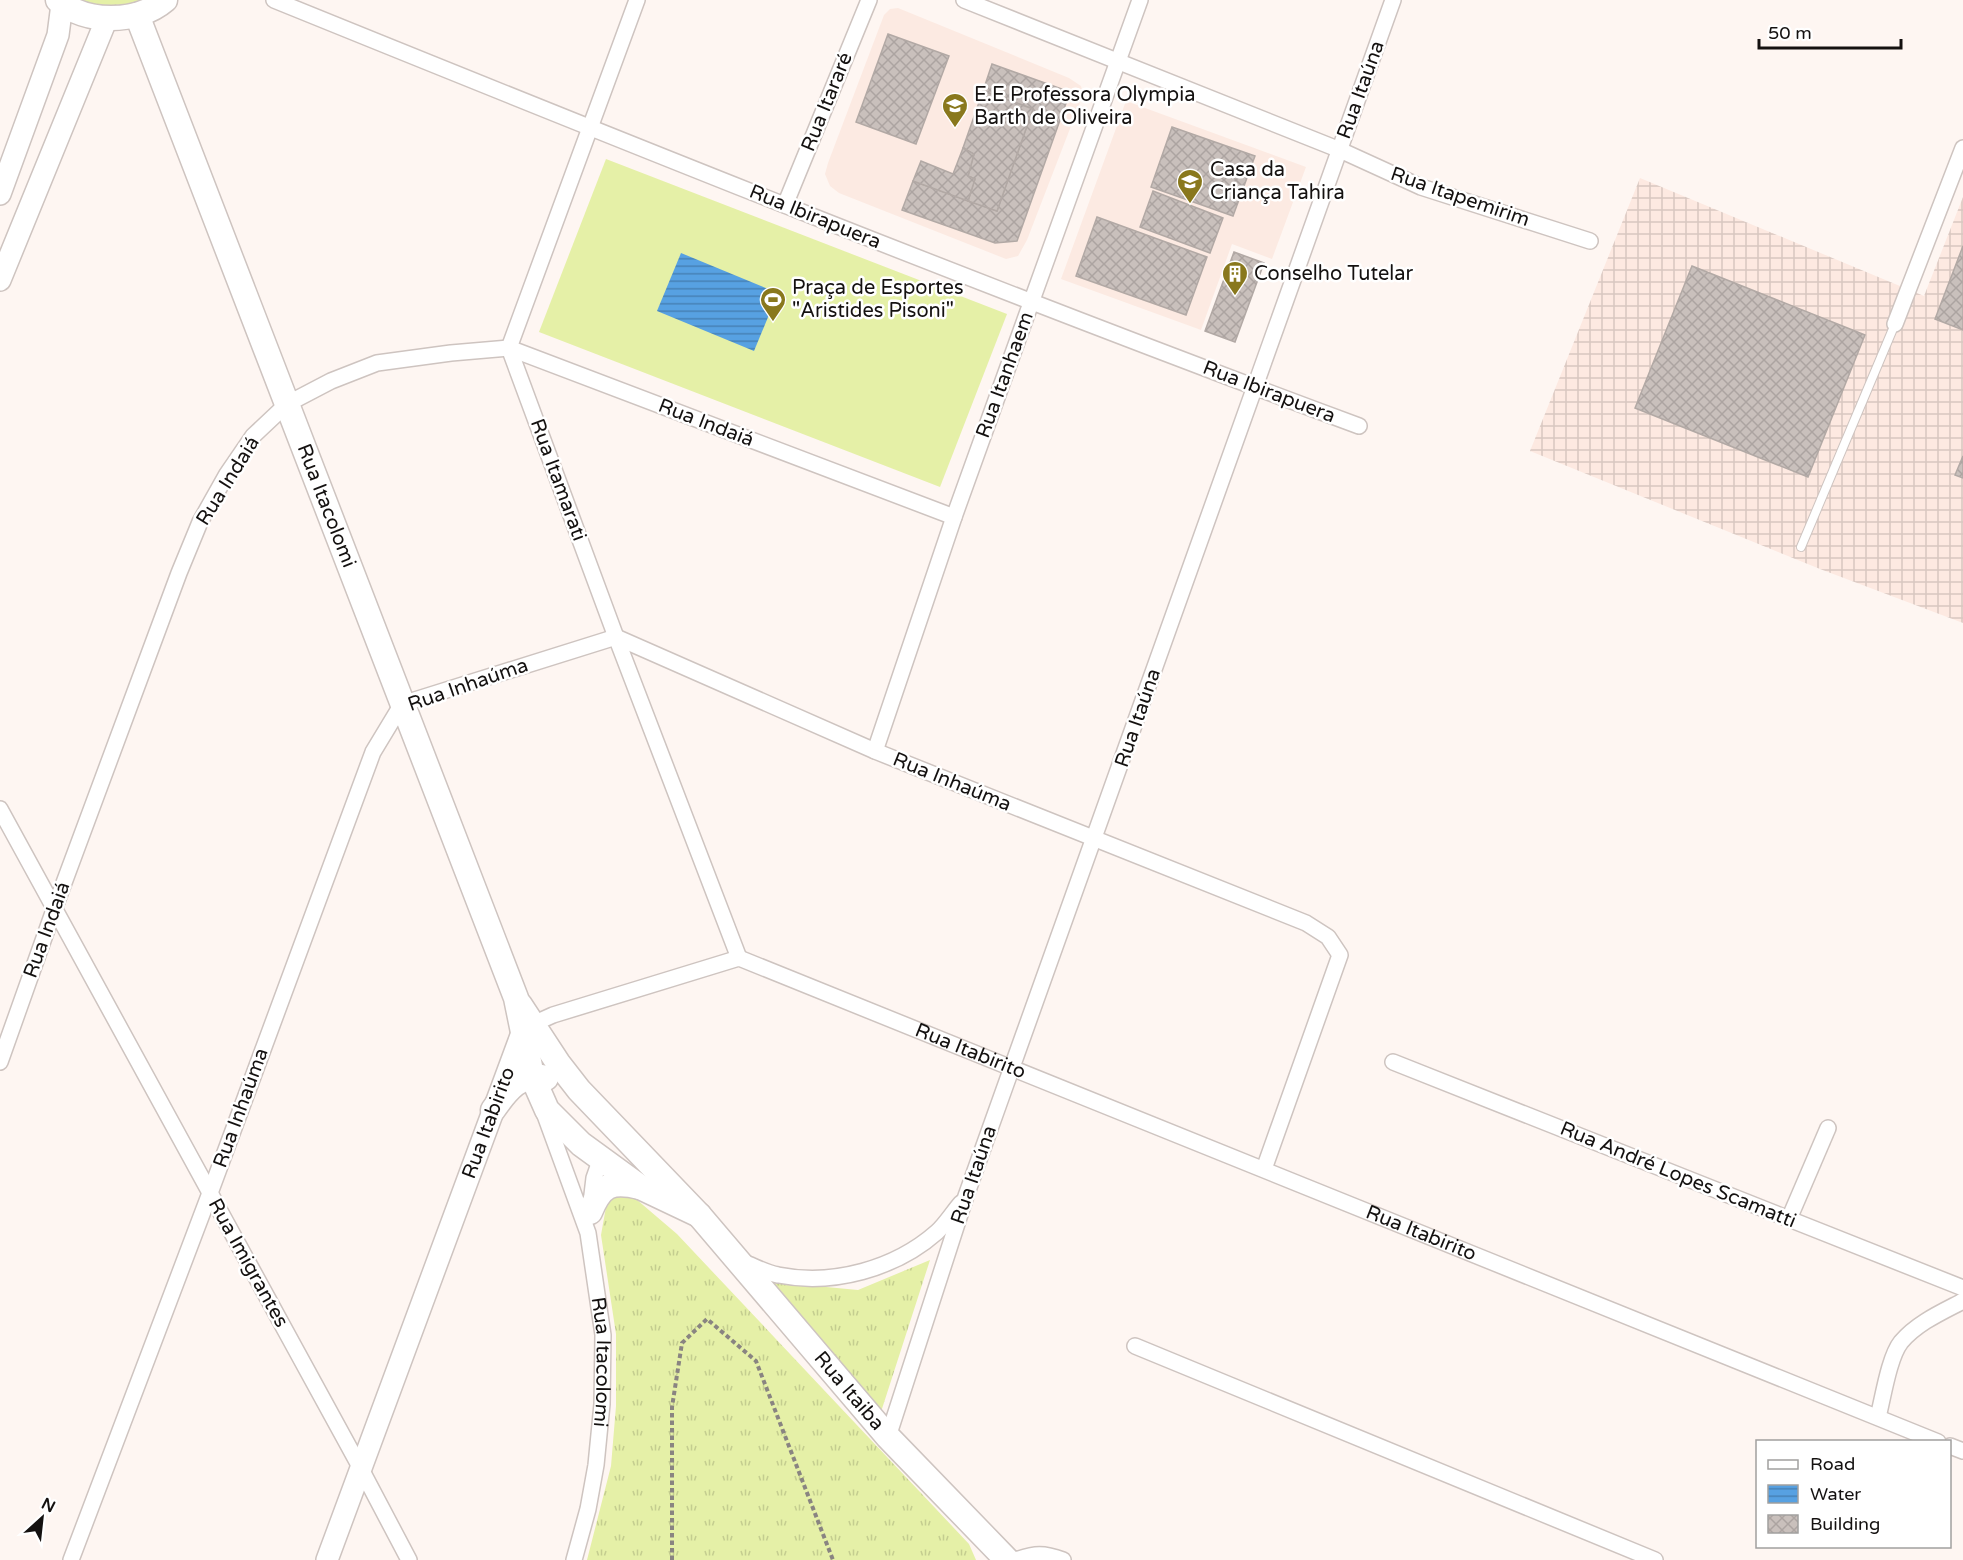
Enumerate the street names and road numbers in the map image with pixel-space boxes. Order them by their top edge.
street label: Rua Itaúna [1332,38,1390,142]
street label: Rua Itararé [796,49,858,155]
street label: Rua Itapemirim [1387,162,1533,232]
street label: Rua Ibirapuera [746,180,884,254]
street label: Rua Itanhaem [971,309,1039,441]
street label: Rua Ibirapuera [1199,356,1339,428]
street label: Rua Indaiá [655,394,757,452]
street label: Rua Itamarati [525,416,591,544]
street label: Rua Indaiá [191,432,265,530]
street label: Rua Itacolomi [292,441,361,571]
street label: Rua Inhaúma [405,653,531,717]
street label: Rua Itaúna [1110,666,1166,770]
street label: Rua Inhaúma [889,747,1015,817]
street label: Rua Indaiá [19,879,75,981]
street label: Rua Itabirito [912,1018,1029,1084]
street label: Rua Inhaúma [208,1045,274,1171]
street label: Rua Itabirito [457,1064,520,1182]
street label: Rua André Lopes Scamatti [1556,1117,1800,1233]
street label: Rua Itaúna [946,1123,1002,1227]
street label: Rua Imigrantes [203,1194,293,1332]
street label: Rua Itabirito [1362,1200,1480,1266]
street label: Rua Itacolomi [586,1295,615,1428]
street label: Rua Itaiba [809,1347,889,1435]

